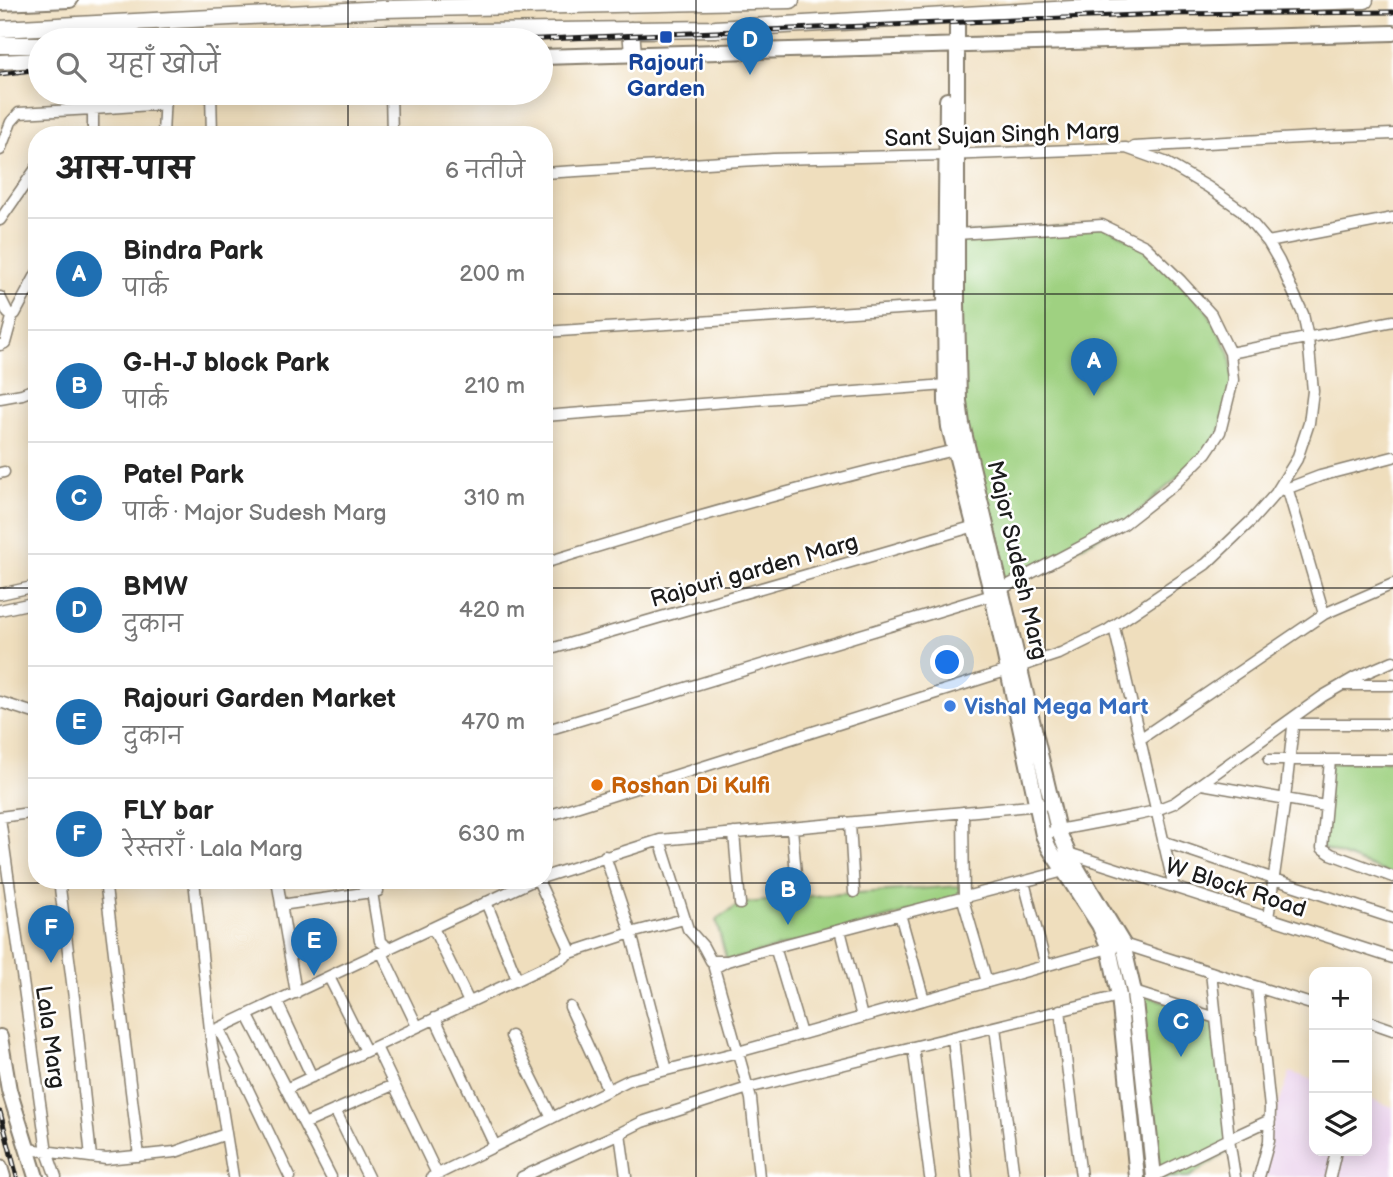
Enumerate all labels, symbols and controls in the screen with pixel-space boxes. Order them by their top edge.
pin: D [727,17,773,75]
search box [28,28,553,105]
marker: Rajouri Garden [658,29,674,45]
icon: search [52,48,90,86]
place label: Rajouri Garden [627,49,705,103]
text: यहाँ खोजें [108,50,220,81]
street label: Sant Sujan Singh Marg [884,117,1120,153]
text: आस-पास [56,152,193,188]
text: 6 नतीजे [445,157,525,185]
text: Bindra Park [123,236,263,267]
text: A [72,260,86,288]
text: 200 m [459,260,525,288]
text: पार्क [123,275,168,303]
pin: A [1071,338,1117,396]
text: G-H-J block Park [123,348,329,379]
text: B [71,372,87,400]
text: 210 m [464,372,525,400]
text: पार्क [123,387,168,415]
street label: Major Sudesh Marg [981,458,1054,662]
text: Patel Park [123,460,244,491]
text: C [71,484,87,512]
text: 310 m [463,484,525,512]
text: पार्क · Major Sudesh Marg [123,499,387,527]
street label: Rajouri garden Marg [647,528,861,614]
text: BMW [123,572,188,603]
text: D [71,596,87,624]
text: 420 m [459,596,525,624]
text: दुकान [123,611,183,639]
your location [930,645,964,679]
text: Rajouri Garden Market [123,684,396,715]
place label: Vishal Mega Mart [964,693,1149,721]
marker: Vishal Mega Mart [942,698,958,714]
text: E [72,708,86,736]
text: 470 m [461,708,525,736]
text: दुकान [123,723,183,751]
place label: Roshan Di Kulfi [611,772,770,800]
marker: Roshan Di Kulfi [589,777,605,793]
text: FLY bar [123,796,214,827]
text: F [72,820,86,848]
text: 630 m [458,820,525,848]
text: रेस्तराँ · Lala Marg [123,835,303,863]
street label: W Block Road [1162,852,1310,924]
pin: B [765,867,811,925]
pin: F [28,905,74,963]
pin: E [291,918,337,976]
map controls [1309,967,1372,1156]
button: + [1309,967,1372,1030]
street label: Lala Marg [29,984,71,1090]
pin: C [1158,999,1204,1057]
button: − [1309,1030,1372,1093]
button: layers [1309,1093,1372,1156]

